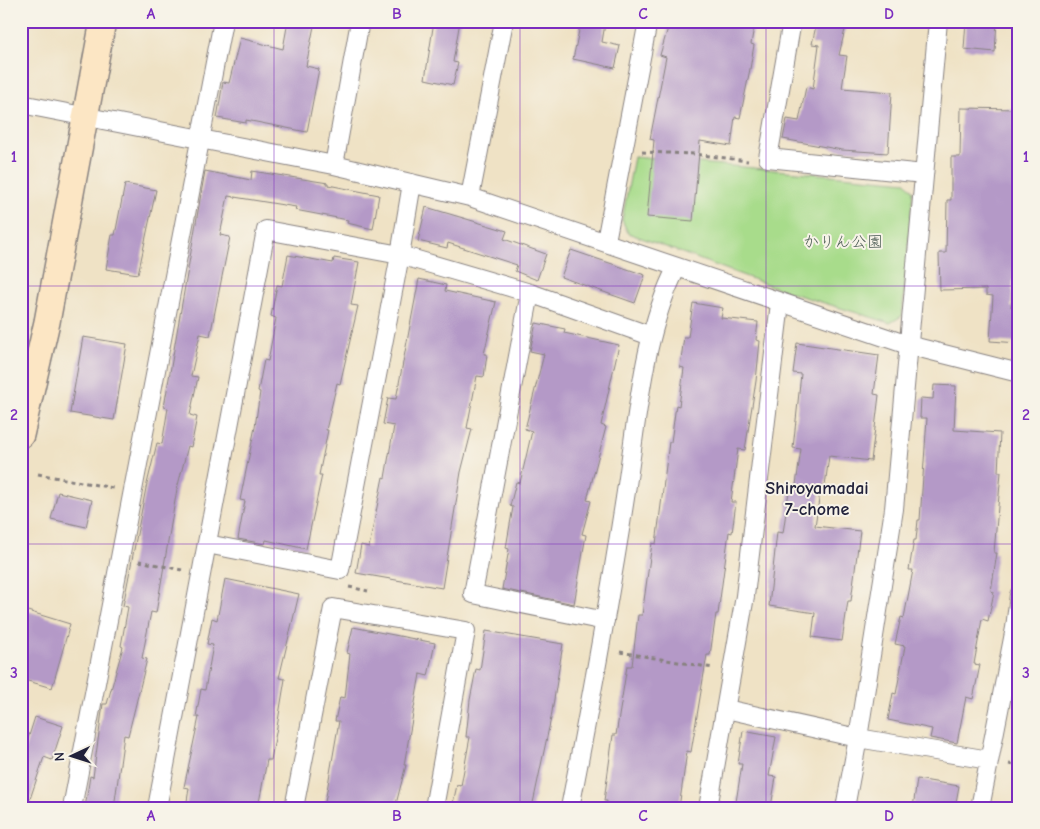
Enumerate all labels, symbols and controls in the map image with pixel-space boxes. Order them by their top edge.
text: A [147,5,156,23]
text: B [392,5,402,23]
text: C [638,5,648,23]
text: D [884,5,894,23]
text: 1 [11,148,17,166]
text: 1 [1023,148,1029,166]
park label: かりん公園 [803,233,883,251]
text: 2 [10,406,18,424]
text: 2 [1022,406,1030,424]
district label: Shiroyamadai 7-chome [765,478,869,520]
text: 3 [10,664,18,682]
text: 3 [1022,664,1030,682]
north arrow [48,732,98,782]
text: N [51,752,68,762]
text: A [147,807,156,825]
text: B [392,807,402,825]
text: C [638,807,648,825]
text: D [884,807,894,825]

